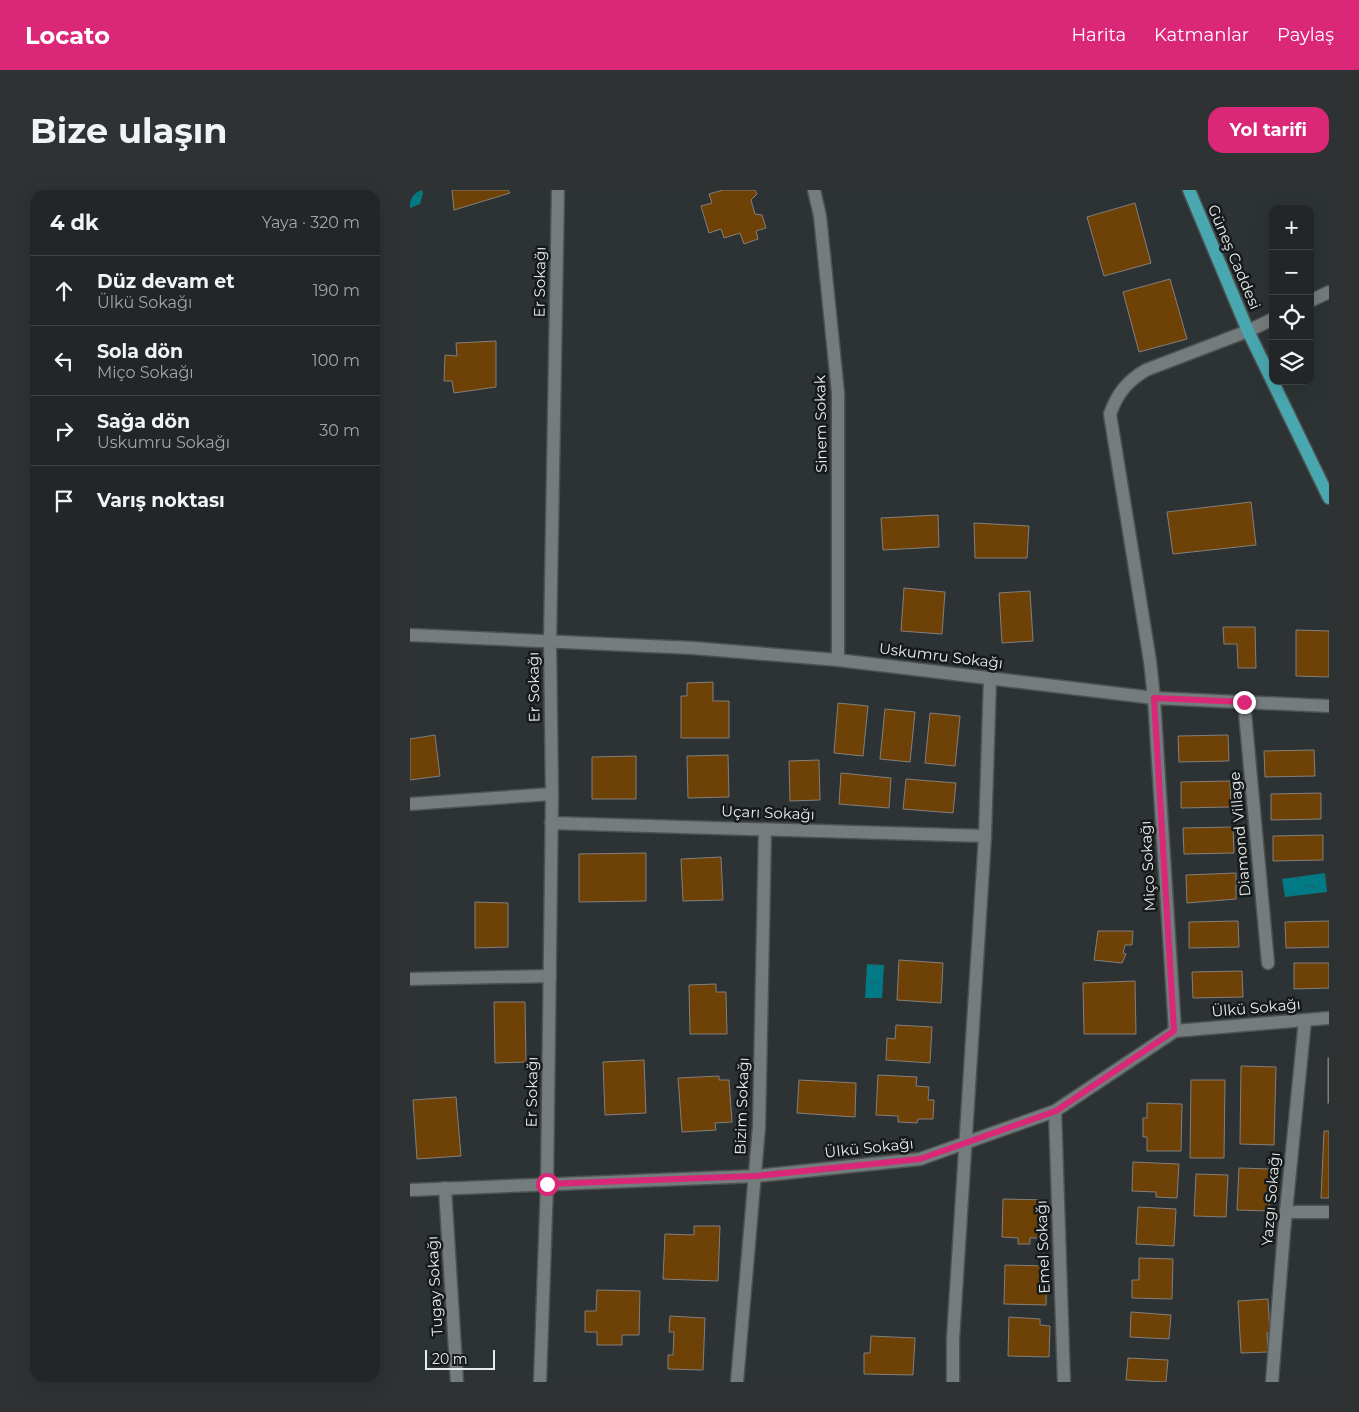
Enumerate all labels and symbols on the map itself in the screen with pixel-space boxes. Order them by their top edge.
street label: Güneş Caddesi [1204,201,1265,312]
street label: Er Sokağı [529,247,550,317]
street label: Sinem Sokak [810,375,831,473]
street label: Uskumru Sokağı [878,638,1004,673]
street label: Er Sokağı [523,652,544,722]
route end [1233,691,1256,714]
street label: Diamond Village [1225,771,1254,897]
street label: Uçarı Sokağı [721,801,815,824]
street label: Miço Sokağı [1136,820,1159,912]
street label: Ülkü Sokağı [1211,994,1301,1021]
street label: Er Sokağı [521,1057,542,1127]
street label: Bizim Sokağı [730,1057,753,1155]
street label: Ülkü Sokağı [824,1133,914,1162]
street label: Yazgı Sokağı [1257,1151,1284,1247]
route start [536,1173,559,1196]
street label: Emel Sokağı [1031,1200,1054,1294]
street label: Tugay Sokağı [422,1236,447,1336]
scale bar [425,1347,495,1370]

